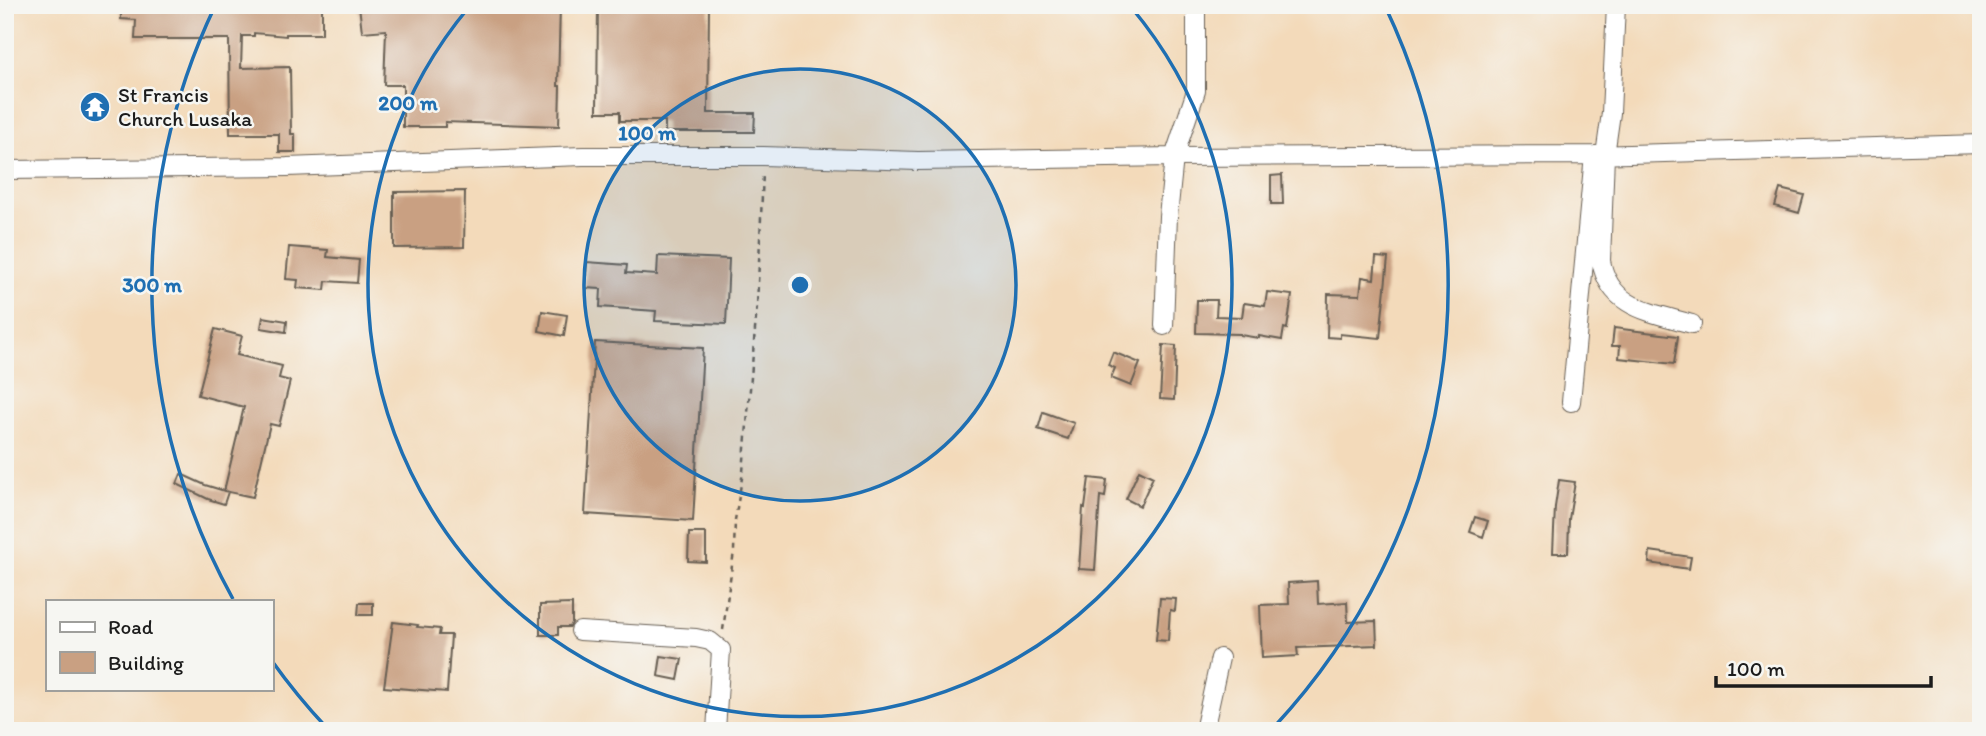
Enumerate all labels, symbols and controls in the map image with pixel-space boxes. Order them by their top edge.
place label: St Francis Church Lusaka [118,82,252,131]
temple icon: St Francis Church Lusaka [78,90,112,124]
text: 200 m [378,90,438,115]
text: 100 m [618,120,676,145]
text: 300 m [122,272,182,297]
centre of rings [788,273,812,297]
legend [46,600,273,690]
text: Road [108,614,154,639]
scale bar [1716,645,1932,689]
text: Building [108,650,184,675]
text: 100 m [1727,656,1785,681]

